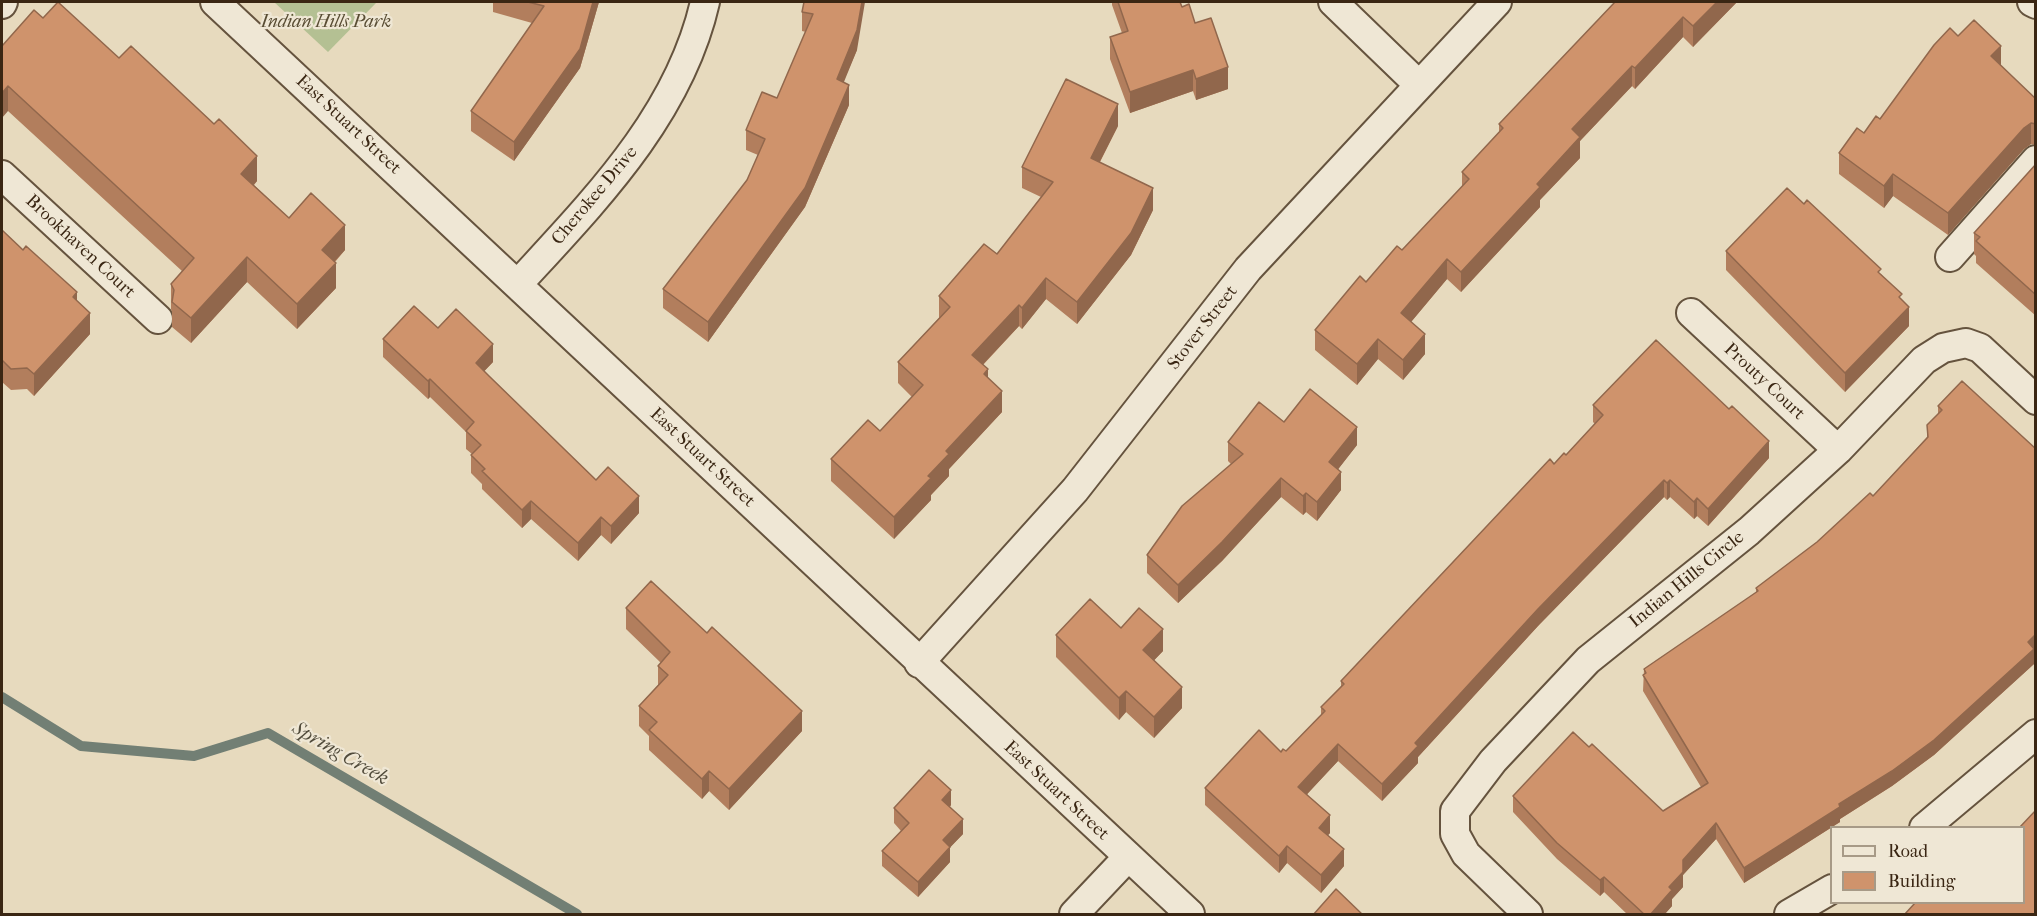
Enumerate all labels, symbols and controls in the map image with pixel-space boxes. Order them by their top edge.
park label: Indian Hills Park [261,12,391,34]
street label: East Stuart Street [291,71,405,179]
street label: Cherokee Drive [547,142,643,250]
street label: Brookhaven Court [21,191,139,303]
street label: Stover Street [1163,282,1243,374]
street label: Prouty Court [1719,339,1809,425]
street label: East Stuart Street [645,404,759,512]
street label: Indian Hills Circle [1625,527,1749,633]
water label: Spring Creek [287,717,393,791]
street label: East Stuart Street [999,737,1113,845]
legend [1830,826,2025,904]
text: Road [1888,841,1928,862]
text: Building [1888,871,1955,892]

